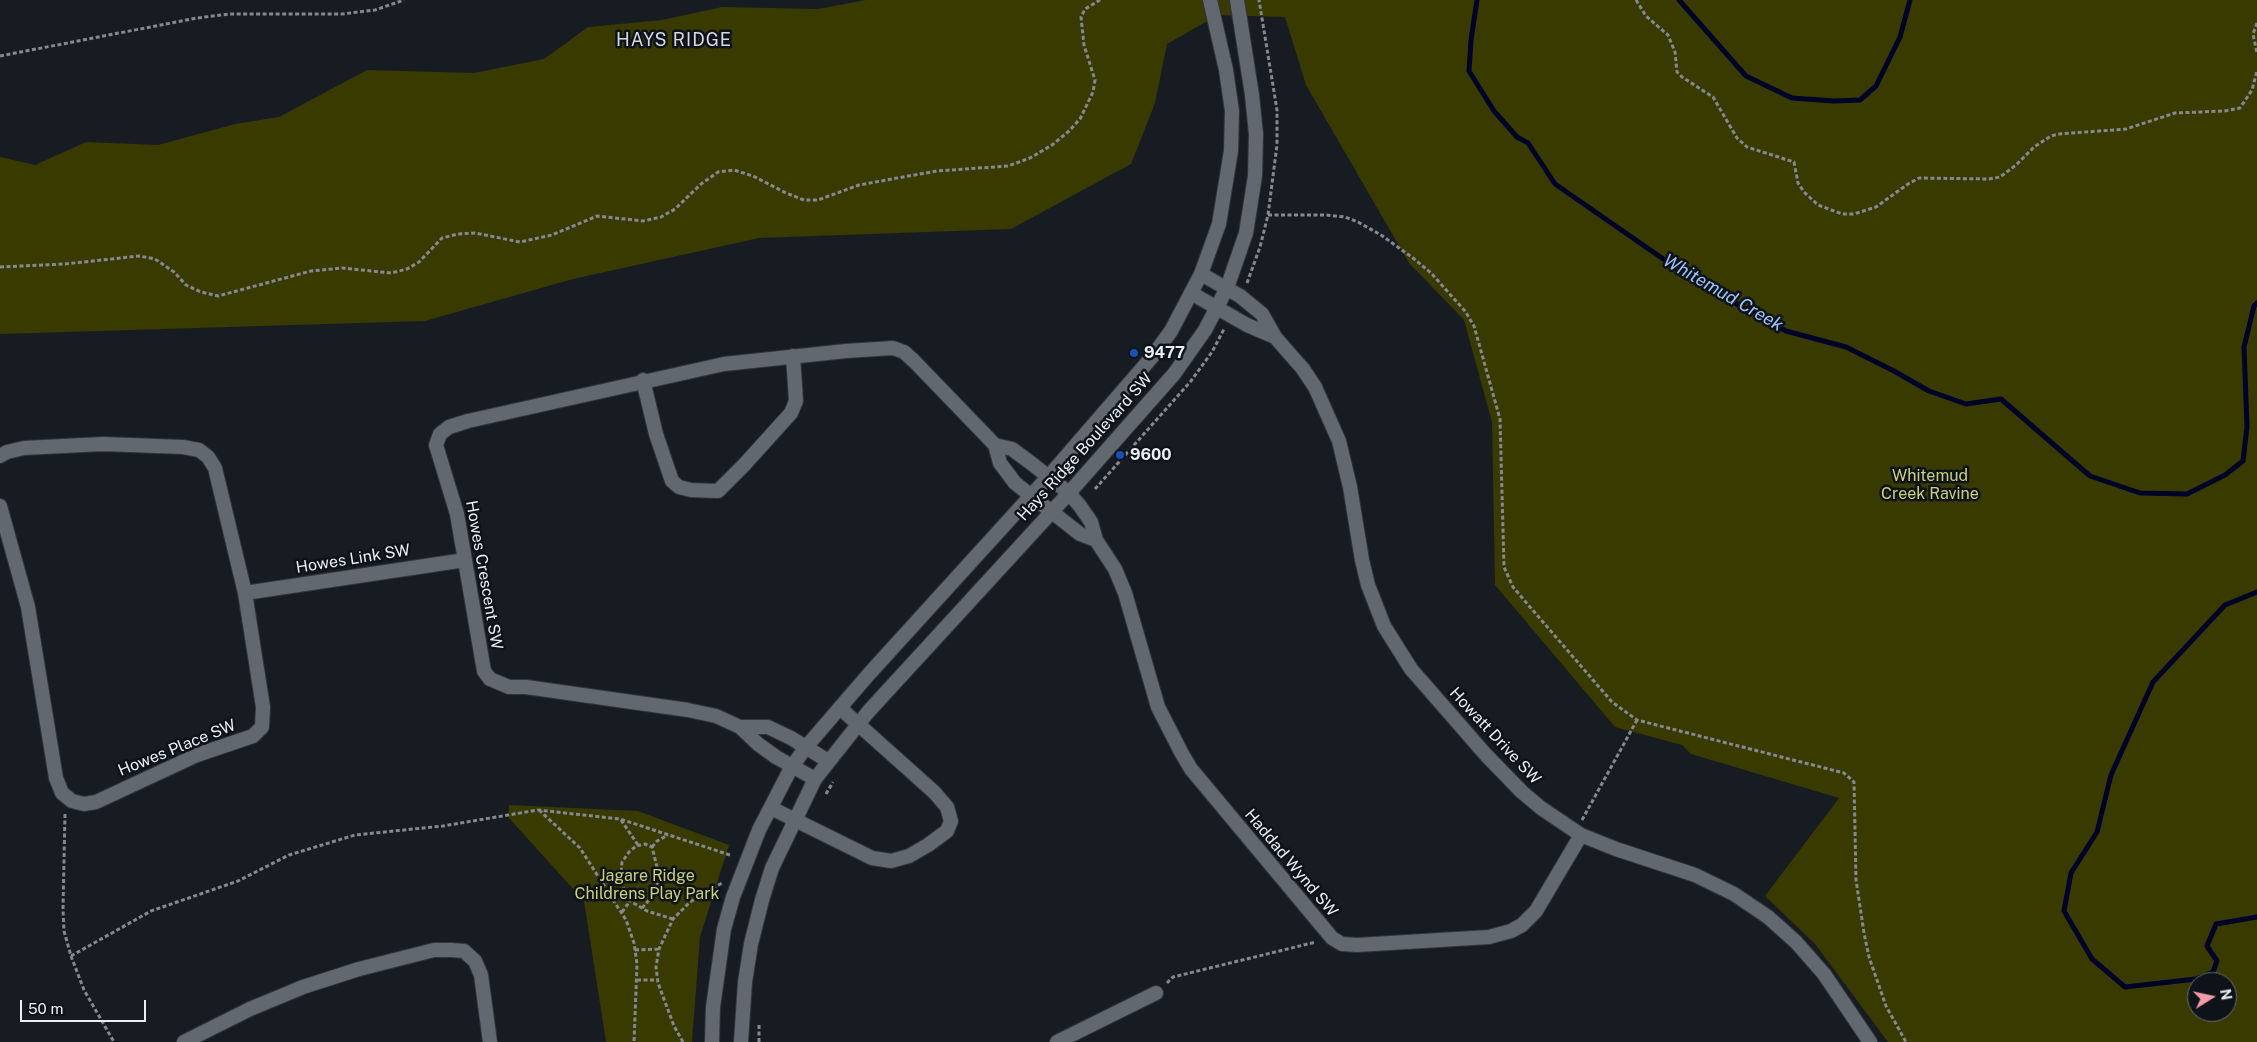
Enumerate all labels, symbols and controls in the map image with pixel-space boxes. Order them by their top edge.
district label: HAYS RIDGE [615,29,733,51]
water label: Whitemud Creek [1659,250,1787,336]
place label: 9477 [1144,343,1185,363]
marker: 9477 [1128,347,1140,359]
street label: Hays Ridge Boulevard SW [1013,369,1157,525]
place label: 9600 [1130,445,1172,465]
marker: 9600 [1114,449,1126,461]
park label: Whitemud Creek Ravine [1881,466,1979,504]
street label: Howes Crescent SW [461,499,507,651]
street label: Howes Link SW [294,540,412,578]
street label: Howatt Drive SW [1445,684,1545,788]
street label: Howes Place SW [115,716,239,780]
street label: Haddad Wynd SW [1240,805,1342,921]
park label: Jagare Ridge Childrens Play Park [575,866,719,904]
north arrow [2187,972,2237,1022]
text: N [2217,988,2235,1001]
scale bar [22,990,149,1022]
text: 50 m [28,1000,63,1017]

